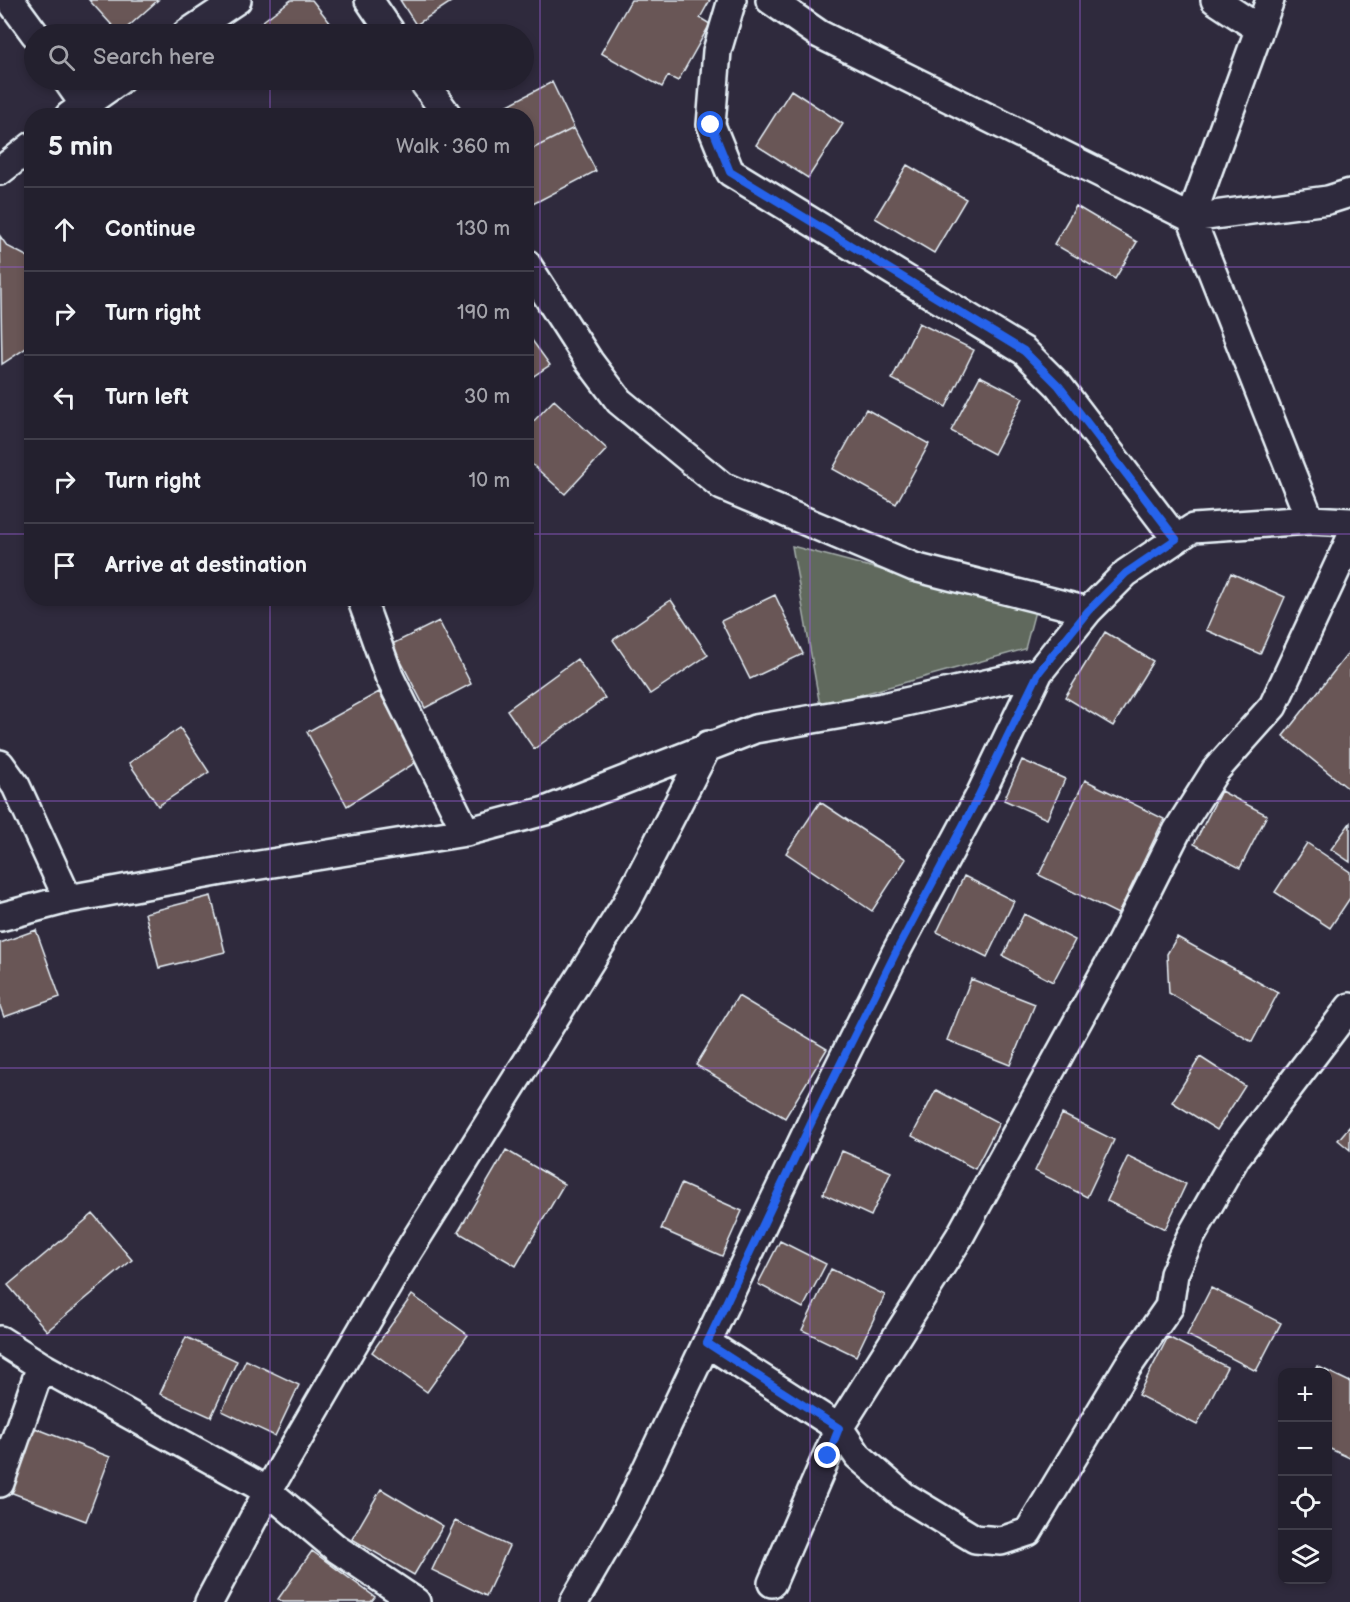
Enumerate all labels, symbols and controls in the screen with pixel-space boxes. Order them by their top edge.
search box [24,24,534,90]
icon: search [45,41,78,74]
text: Search here [93,44,215,71]
route start [697,111,723,137]
text: 5 min [48,132,113,163]
text: Walk · 360 m [396,135,510,159]
icon: ahead [48,213,81,246]
text: Continue [105,216,195,243]
text: 130 m [456,217,510,241]
icon: right [48,297,81,330]
text: Turn right [105,300,201,327]
text: 190 m [457,301,510,325]
icon: left [48,381,81,414]
text: Turn left [105,384,189,411]
text: 30 m [464,385,510,409]
icon: right [48,465,81,498]
text: Turn right [105,468,201,495]
text: 10 m [469,469,510,493]
icon: arrive [48,549,81,582]
text: Arrive at destination [105,552,307,579]
map controls [1278,1368,1332,1584]
button: + [1278,1368,1332,1422]
button: − [1278,1422,1332,1476]
route end [814,1442,840,1468]
button: locate [1278,1476,1332,1530]
button: layers [1278,1530,1332,1584]

